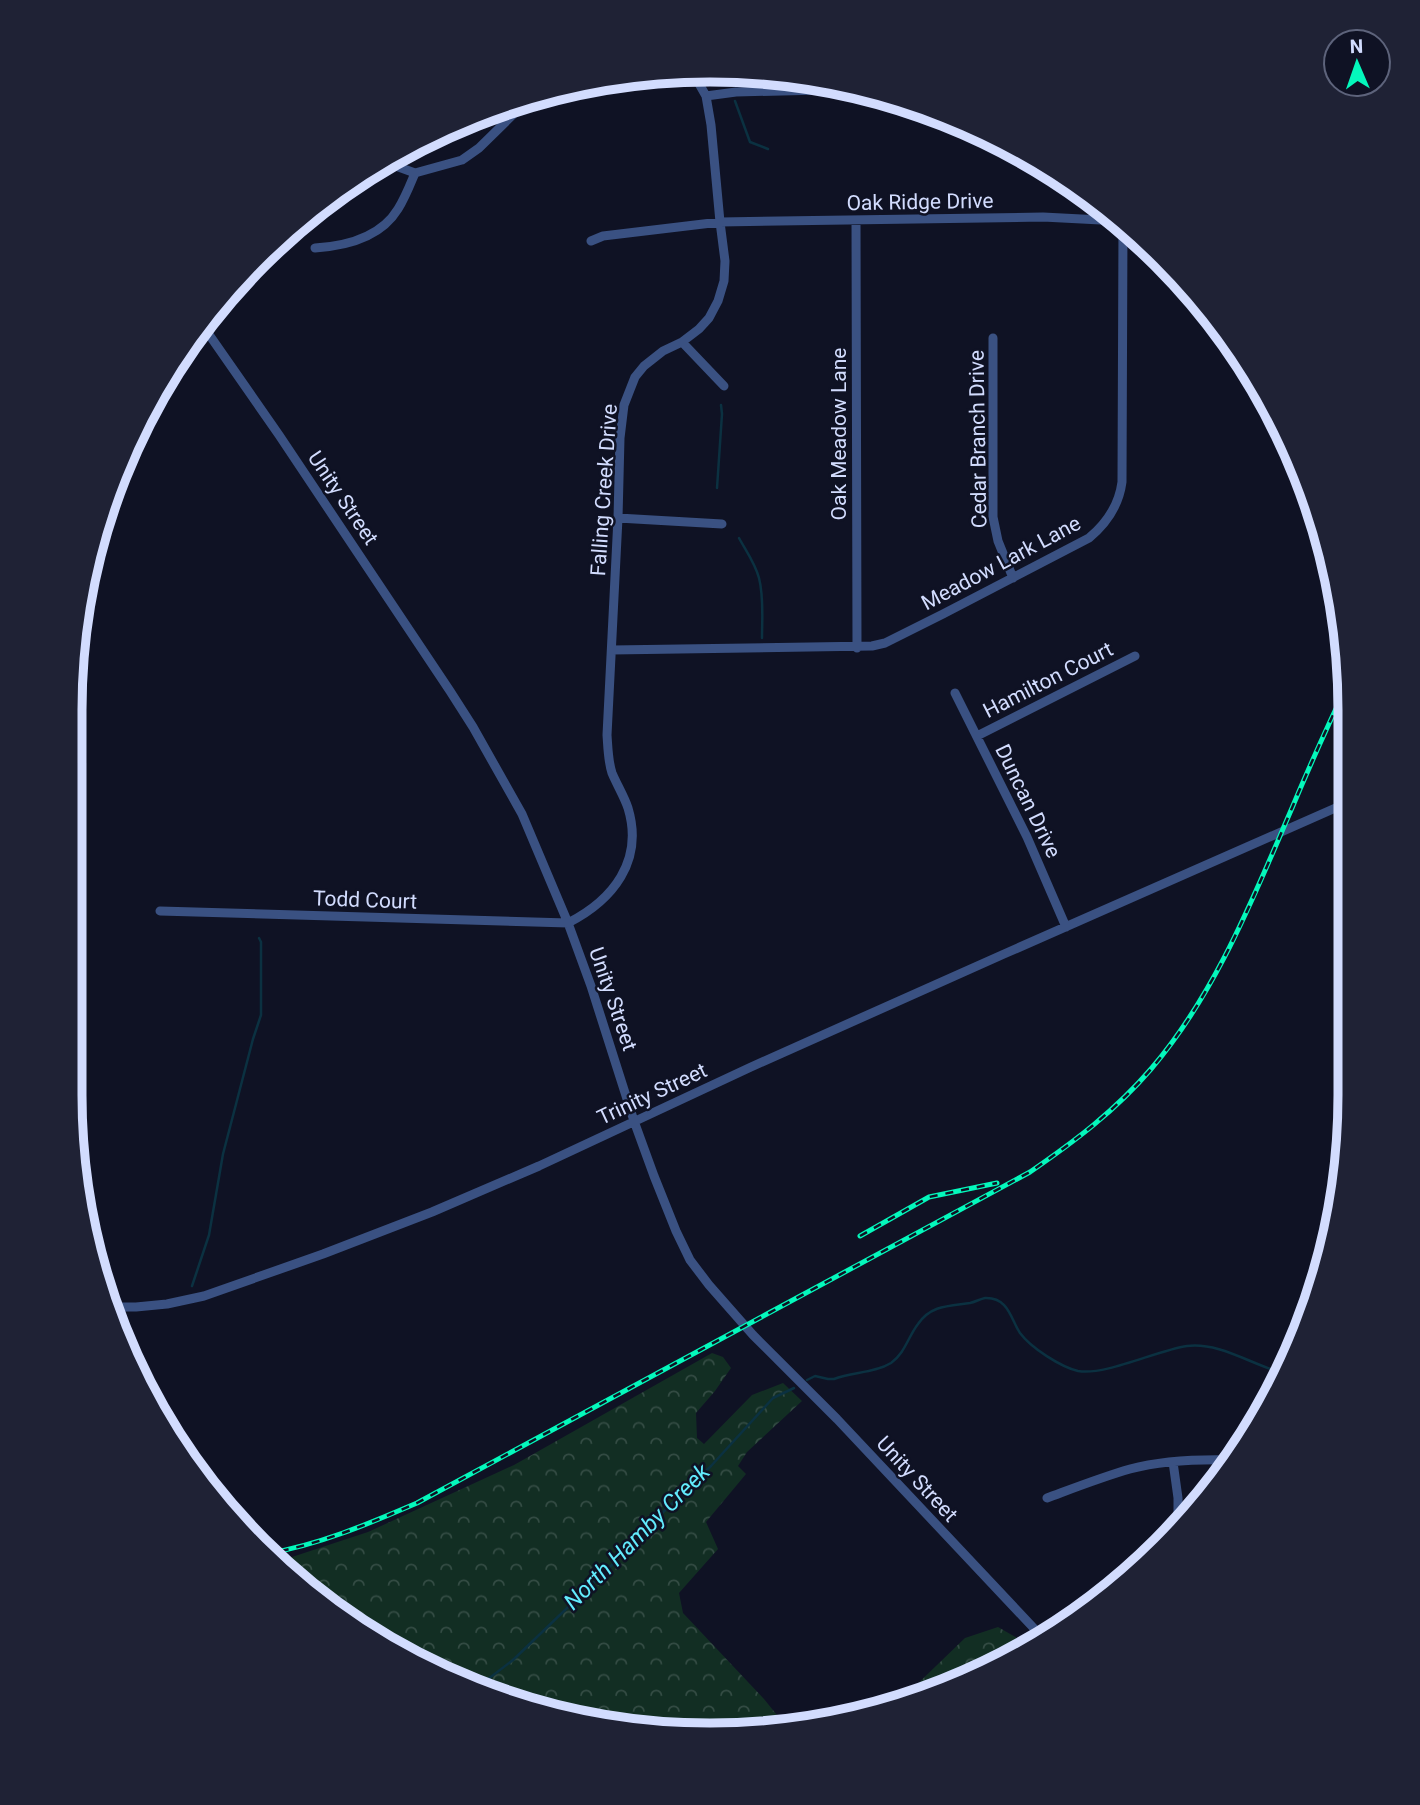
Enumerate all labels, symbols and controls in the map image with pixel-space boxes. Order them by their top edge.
north arrow [1322,28,1392,98]
text: N [1349,35,1364,58]
street label: Oak Ridge Drive [846,189,994,215]
street label: Oak Meadow Lane [827,348,851,520]
street label: Cedar Branch Drive [964,350,992,528]
street label: Falling Creek Drive [586,403,622,577]
street label: Unity Street [303,447,383,549]
street label: Meadow Lark Lane [917,511,1085,615]
street label: Hamilton Court [979,637,1117,723]
street label: Duncan Drive [990,740,1066,862]
street label: Todd Court [313,886,418,914]
street label: Unity Street [584,944,642,1054]
street label: Trinity Street [593,1058,711,1130]
street label: Unity Street [871,1431,963,1527]
water label: North Hamby Creek [558,1458,716,1616]

